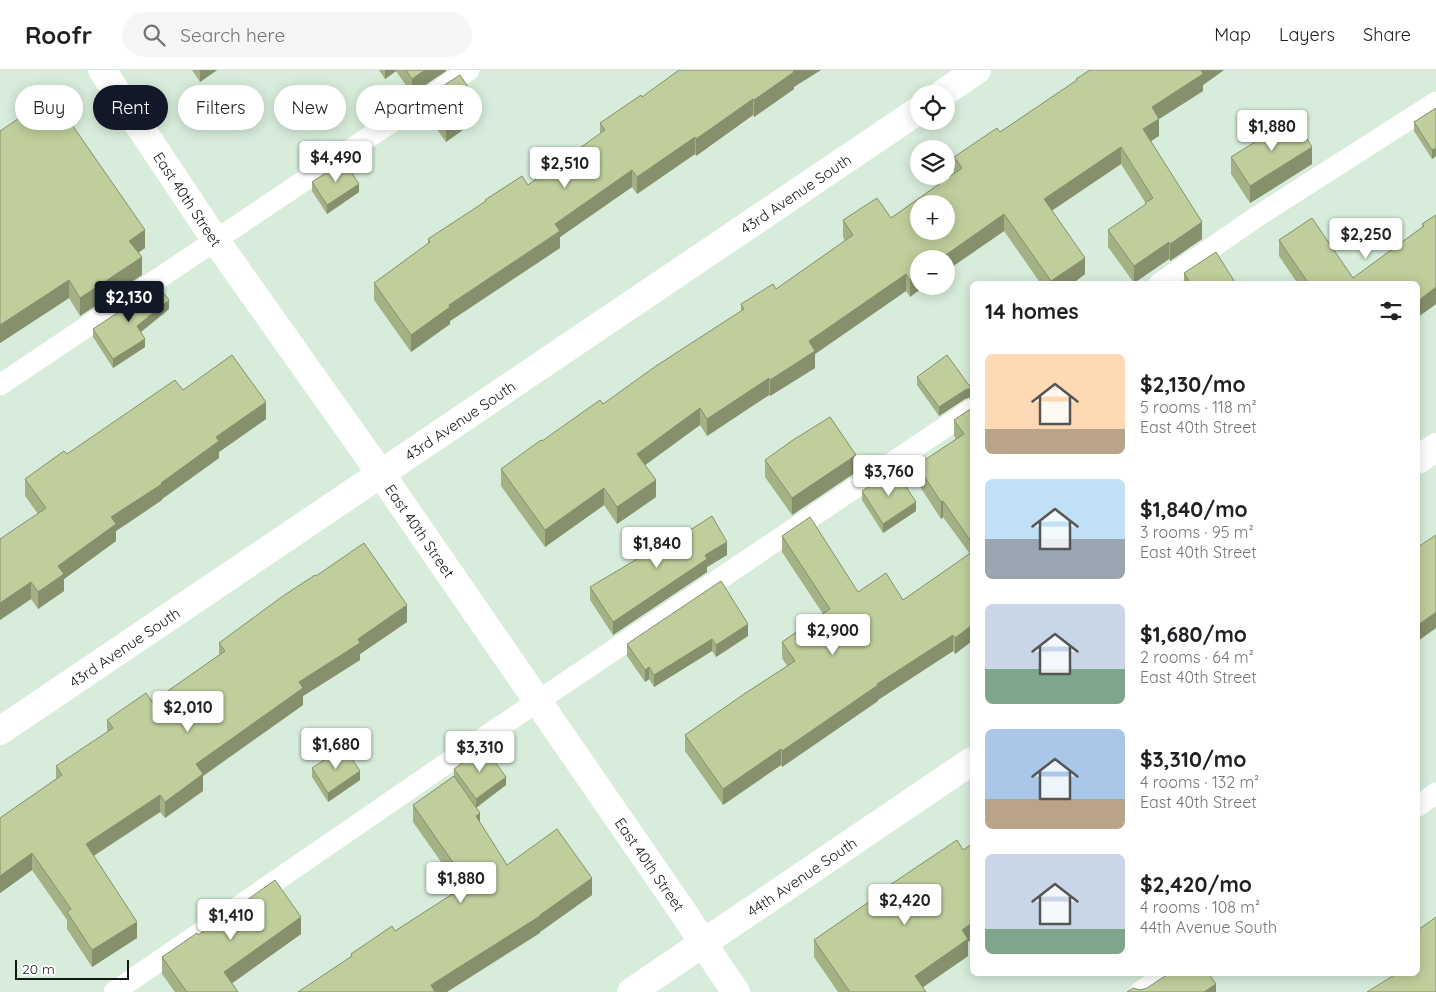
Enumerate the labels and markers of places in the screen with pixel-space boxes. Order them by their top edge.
pin: $1,880 [1231,109,1313,152]
pin: $4,490 [295,140,377,183]
pin: $2,510 [524,146,606,189]
pin: $2,250 [1325,218,1407,260]
pin: $2,130 [88,280,170,323]
pin: $3,760 [848,454,930,497]
pin: $1,840 [616,526,698,569]
pin: $2,900 [792,614,874,656]
pin: $2,010 [147,690,229,733]
pin: $1,680 [295,728,377,770]
pin: $3,310 [439,730,521,773]
pin: $1,880 [420,862,502,904]
pin: $2,420 [864,884,946,926]
pin: $1,410 [190,898,272,941]

